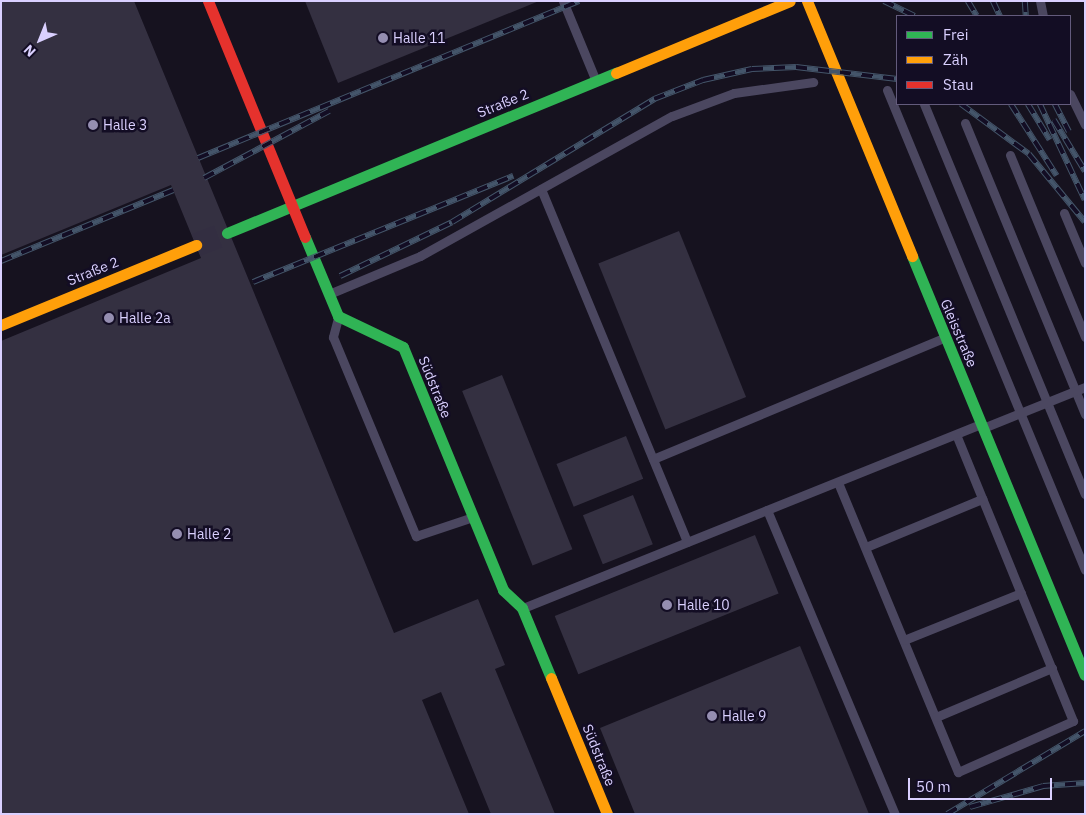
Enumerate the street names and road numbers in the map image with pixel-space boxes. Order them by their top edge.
street label: Straße 2 [475,85,531,121]
street label: Straße 2 [65,253,121,289]
street label: Gleisstraße [937,296,981,370]
street label: Südstraße [415,354,455,420]
street label: Südstraße [579,722,619,788]

